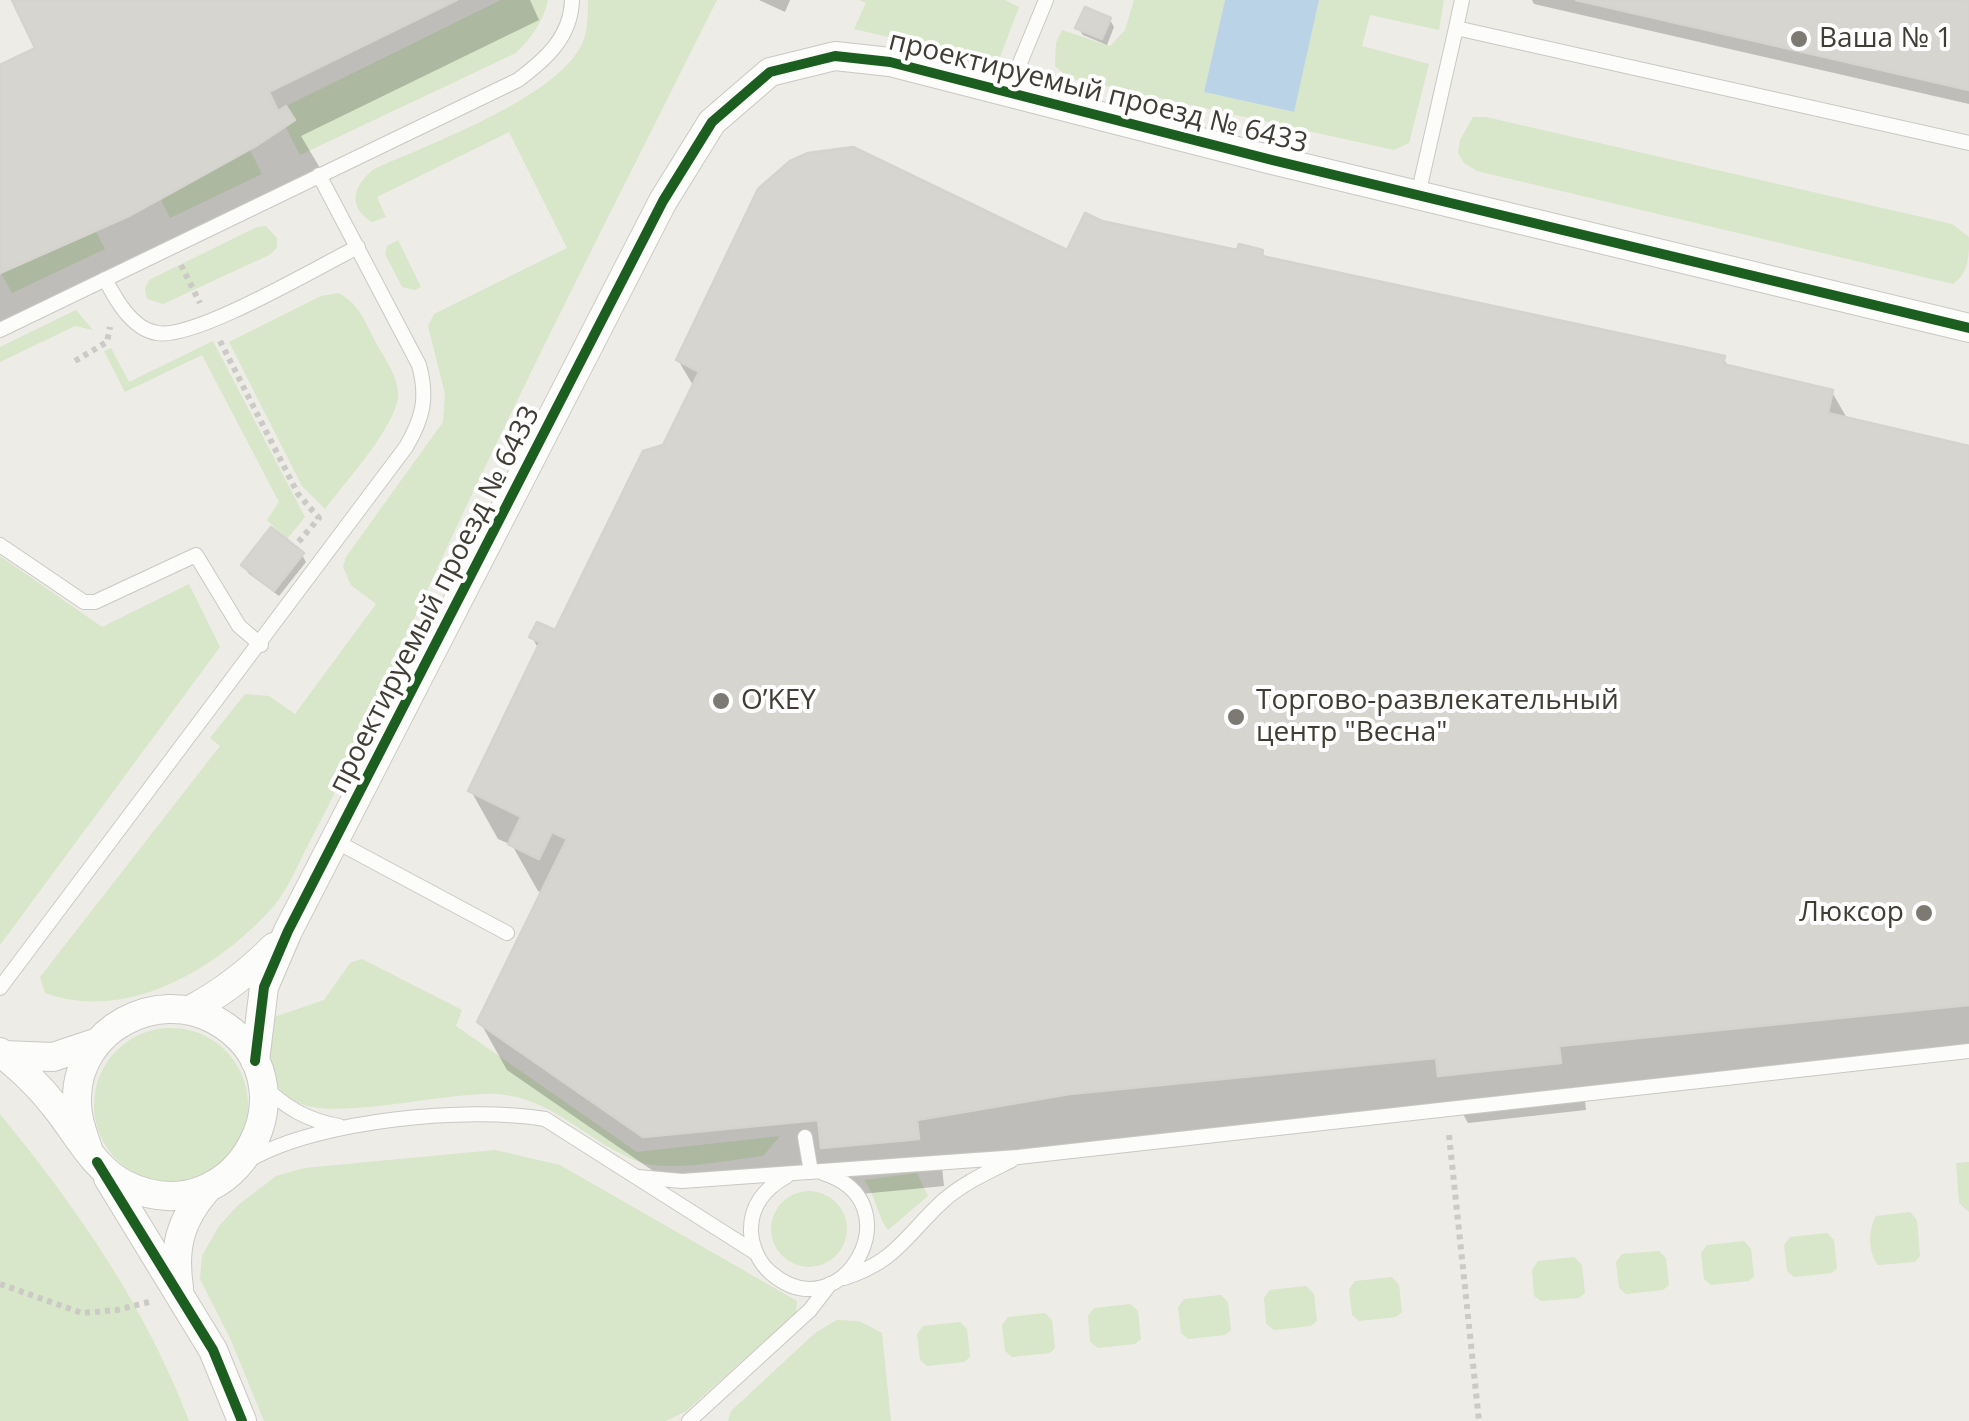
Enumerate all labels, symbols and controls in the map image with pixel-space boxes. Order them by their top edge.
place label: Ваша № 1 [1819,22,1952,56]
street label: проектируемый проезд № 6433 [885,25,1311,161]
marker: Ваша № 1 [1788,28,1810,50]
street label: проектируемый проезд № 6433 [322,401,548,799]
place label: O’KEY [741,684,816,718]
place label: Торгово-развлекательный центр "Весна" [1256,684,1619,750]
marker: O’KEY [710,690,732,712]
marker: Торгово-развлекательный центр "Весна" [1225,706,1247,728]
place label: Люксор [1799,896,1904,930]
marker: Люксор [1913,902,1935,924]

